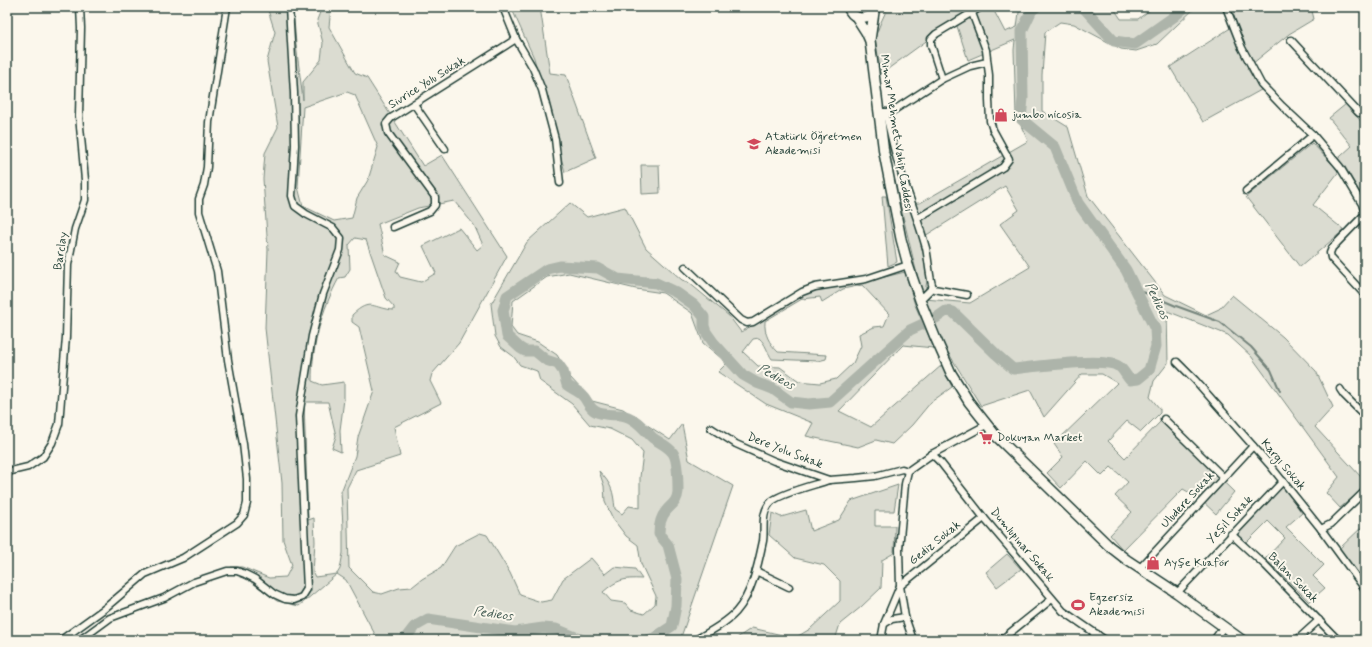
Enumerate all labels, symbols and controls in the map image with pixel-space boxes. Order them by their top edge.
street label: Sivrice Yolu Sokak [385,53,469,113]
street label: Mimar Mehmet Vahip Caddesi [876,53,916,213]
shop icon: jumbo nicosia [993,107,1009,123]
place label: jumbo nicosia [1011,107,1082,123]
place label: Atatürk Öğretmen Akademisi [765,129,862,159]
school or university icon: Atatürk Öğretmen Akademisi [746,136,762,152]
street label: Barclay [50,231,72,271]
water label: Pedieos [1141,280,1174,324]
water label: Pedieos [755,360,798,395]
street label: Dere Yolu Sokak [745,429,825,473]
supermarket icon: Dokuyan Market [978,430,994,446]
place label: Dokuyan Market [997,430,1083,446]
street label: Kargı Sokak [1257,436,1309,494]
street label: Uludere Sokak [1158,468,1218,532]
street label: Yeşil Sokak [1204,492,1256,548]
street label: Dumlupınar Sokak [986,505,1058,586]
street label: Gediz Sokak [906,517,964,569]
street label: Balan Sokak [1264,549,1322,607]
shop icon: Ayşe Kuaför [1145,555,1161,571]
place label: Ayşe Kuaför [1164,555,1229,571]
place label: Egzersiz Akademisi [1089,590,1145,620]
sports icon: Egzersiz Akademisi [1070,597,1086,613]
water label: Pedieos [472,603,515,625]

